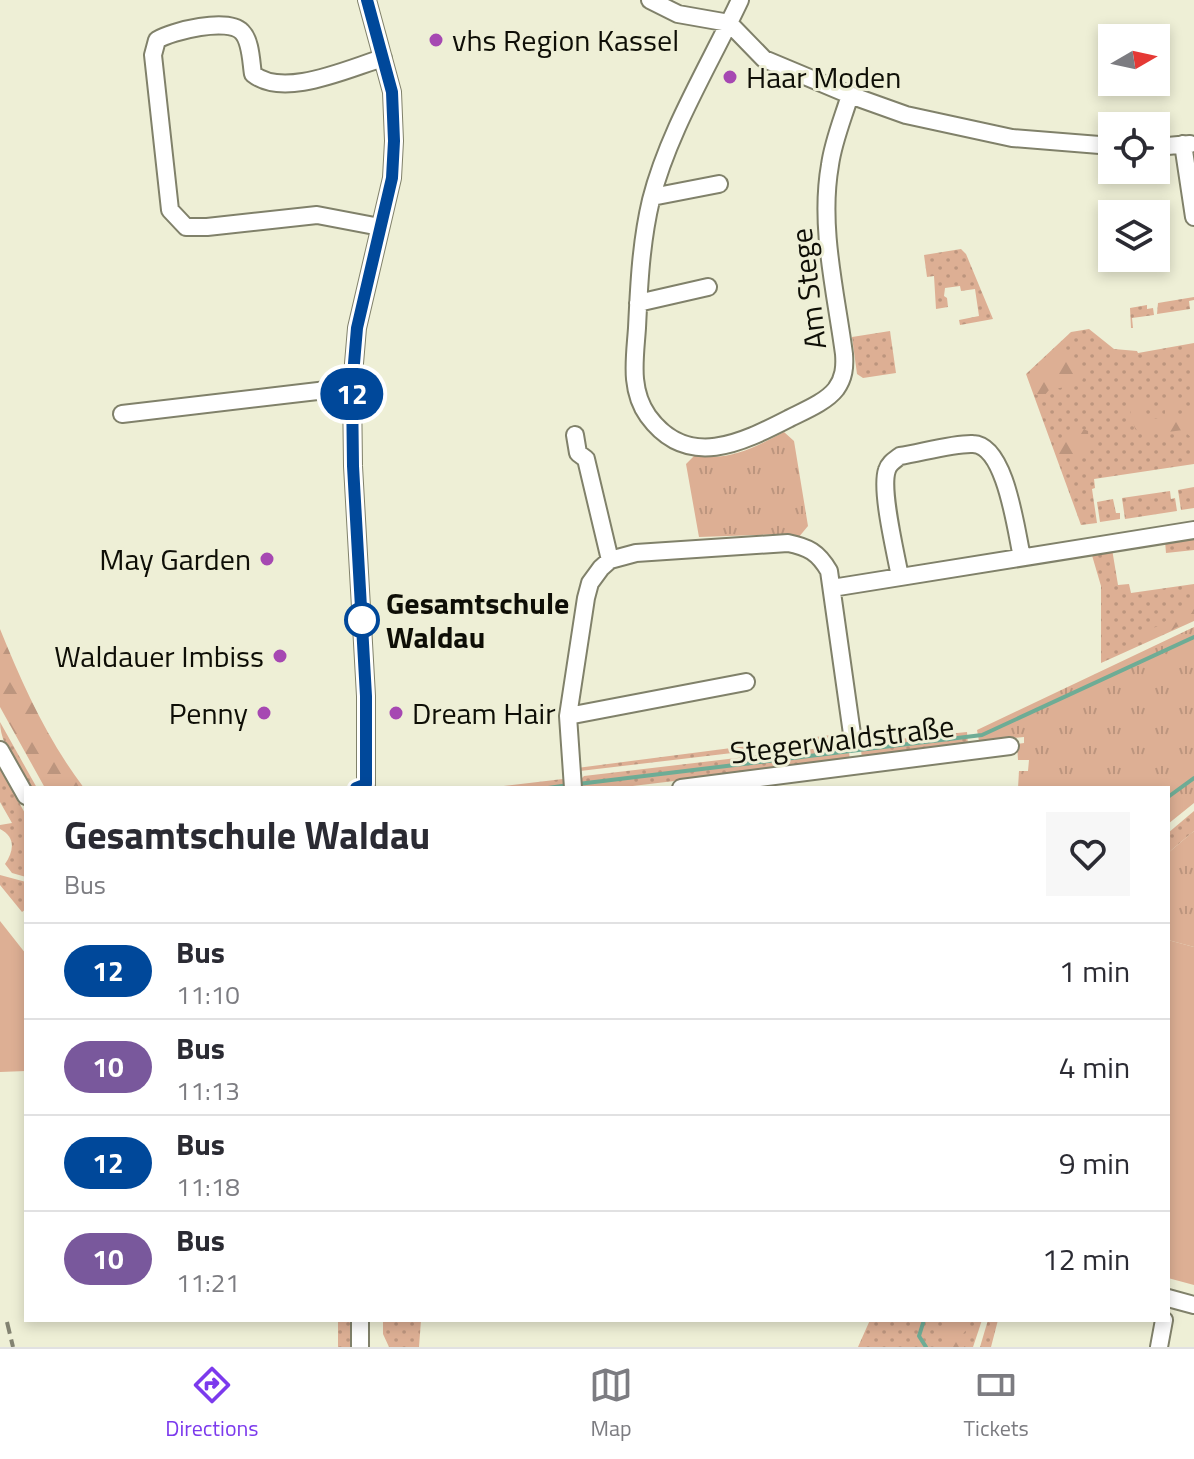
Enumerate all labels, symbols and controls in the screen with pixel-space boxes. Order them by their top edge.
place label: vhs Region Kassel [452,17,679,63]
north arrow [1098,24,1170,96]
map controls [1098,24,1170,272]
marker: vhs Region Kassel [427,31,445,49]
place label: Haar Moden [746,54,901,100]
marker: Haar Moden [721,68,739,86]
button: locate [1098,112,1170,184]
button: layers [1098,200,1170,272]
street label: Am Stege [778,226,838,352]
line badge: 12 [316,368,388,420]
text: 12 [336,372,368,415]
place label: May Garden [99,536,251,582]
marker: May Garden [258,550,276,568]
place label: Gesamtschule Waldau [386,580,569,660]
marker: Gesamtschule Waldau [345,603,379,637]
place label: Waldauer Imbiss [54,633,264,679]
marker: Waldauer Imbiss [271,647,289,665]
place label: Penny [169,690,248,736]
place label: Dream Hair [412,690,556,736]
street label: Stegerwaldstraße [727,702,957,776]
marker: Penny [255,704,273,722]
marker: Dream Hair [387,704,405,722]
text: Gesamtschule Waldau [64,806,430,864]
button: heart [1046,812,1130,896]
text: Bus [64,865,106,904]
text: Bus [176,929,225,975]
text: 1 min [1059,948,1130,994]
text: 12 [92,949,124,992]
text: 11:10 [176,975,240,1014]
text: Bus [176,1025,225,1071]
text: 4 min [1059,1044,1130,1090]
text: 10 [92,1045,124,1088]
text: 11:13 [176,1071,240,1110]
text: Bus [176,1121,225,1167]
text: 9 min [1059,1140,1130,1186]
text: 12 [92,1141,124,1184]
text: 11:18 [176,1167,240,1206]
text: Bus [176,1217,225,1263]
text: 12 min [1042,1236,1130,1282]
text: 10 [92,1237,124,1280]
text: 11:21 [176,1263,240,1302]
tab: Directions [165,1363,259,1445]
tab: Map [589,1363,633,1445]
tab: Tickets [964,1363,1029,1445]

